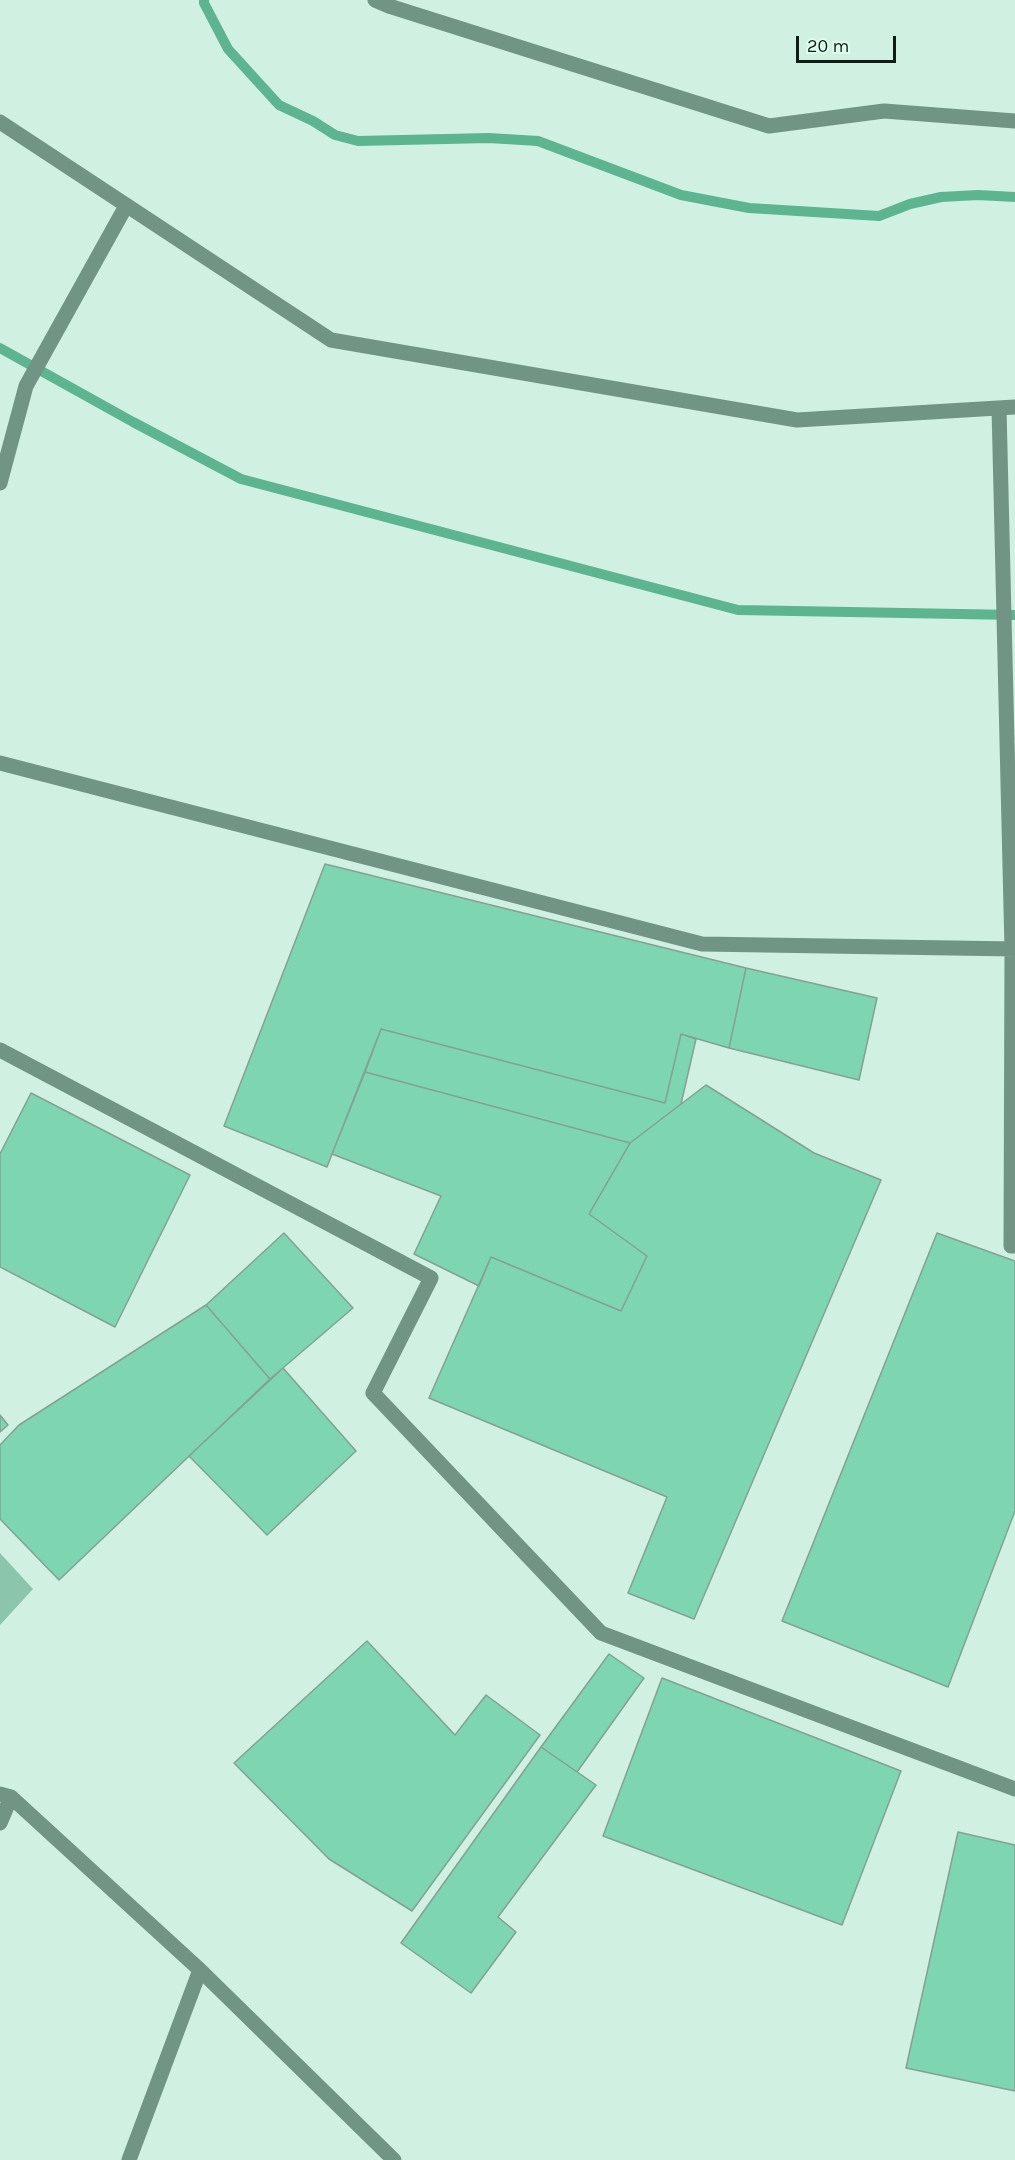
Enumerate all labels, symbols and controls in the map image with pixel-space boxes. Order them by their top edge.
scale bar [799,24,900,62]
text: 20 m [807,35,849,57]

